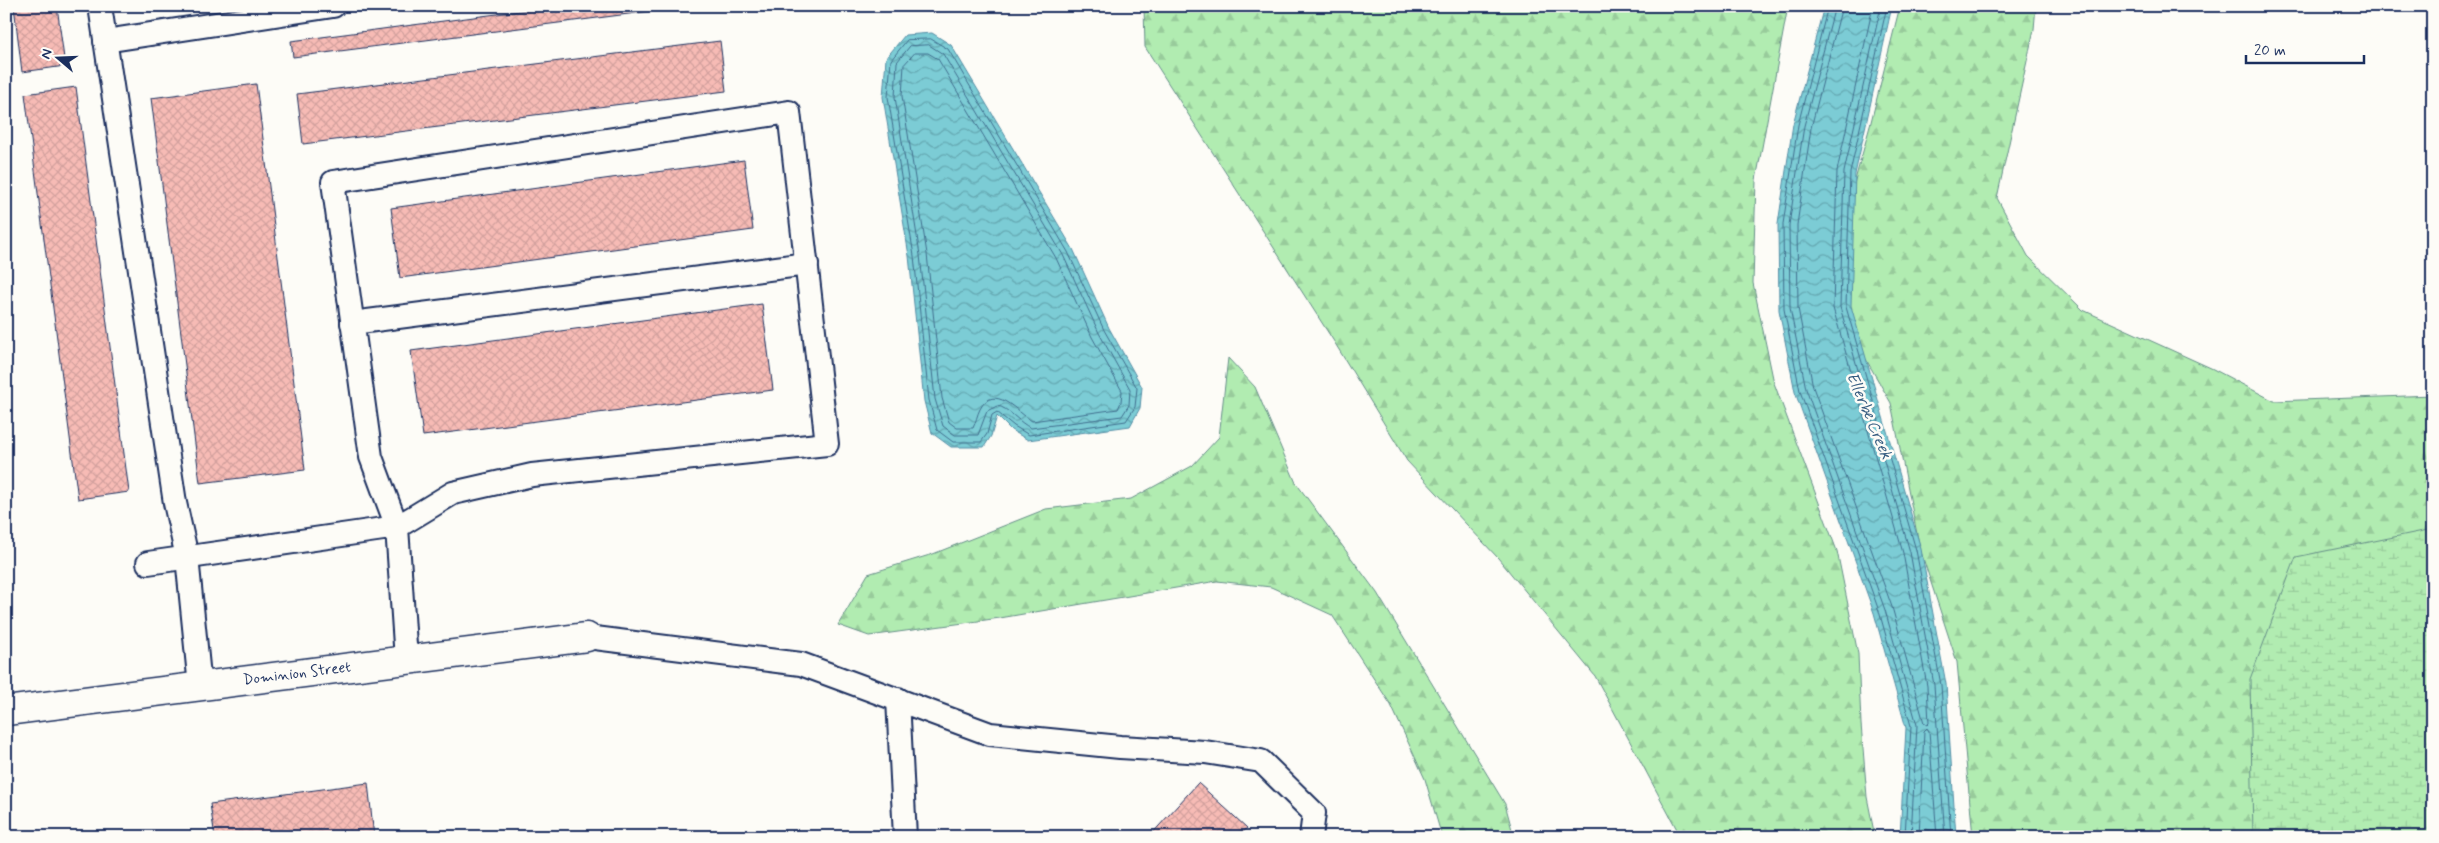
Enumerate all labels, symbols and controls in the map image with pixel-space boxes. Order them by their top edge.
north arrow [32,32,82,82]
scale bar [2246,32,2364,64]
text: 20 m [2254,41,2286,61]
text: N [37,47,57,61]
water label: Ellerbe Creek [1841,369,1897,463]
street label: Dominion Street [242,657,352,691]

